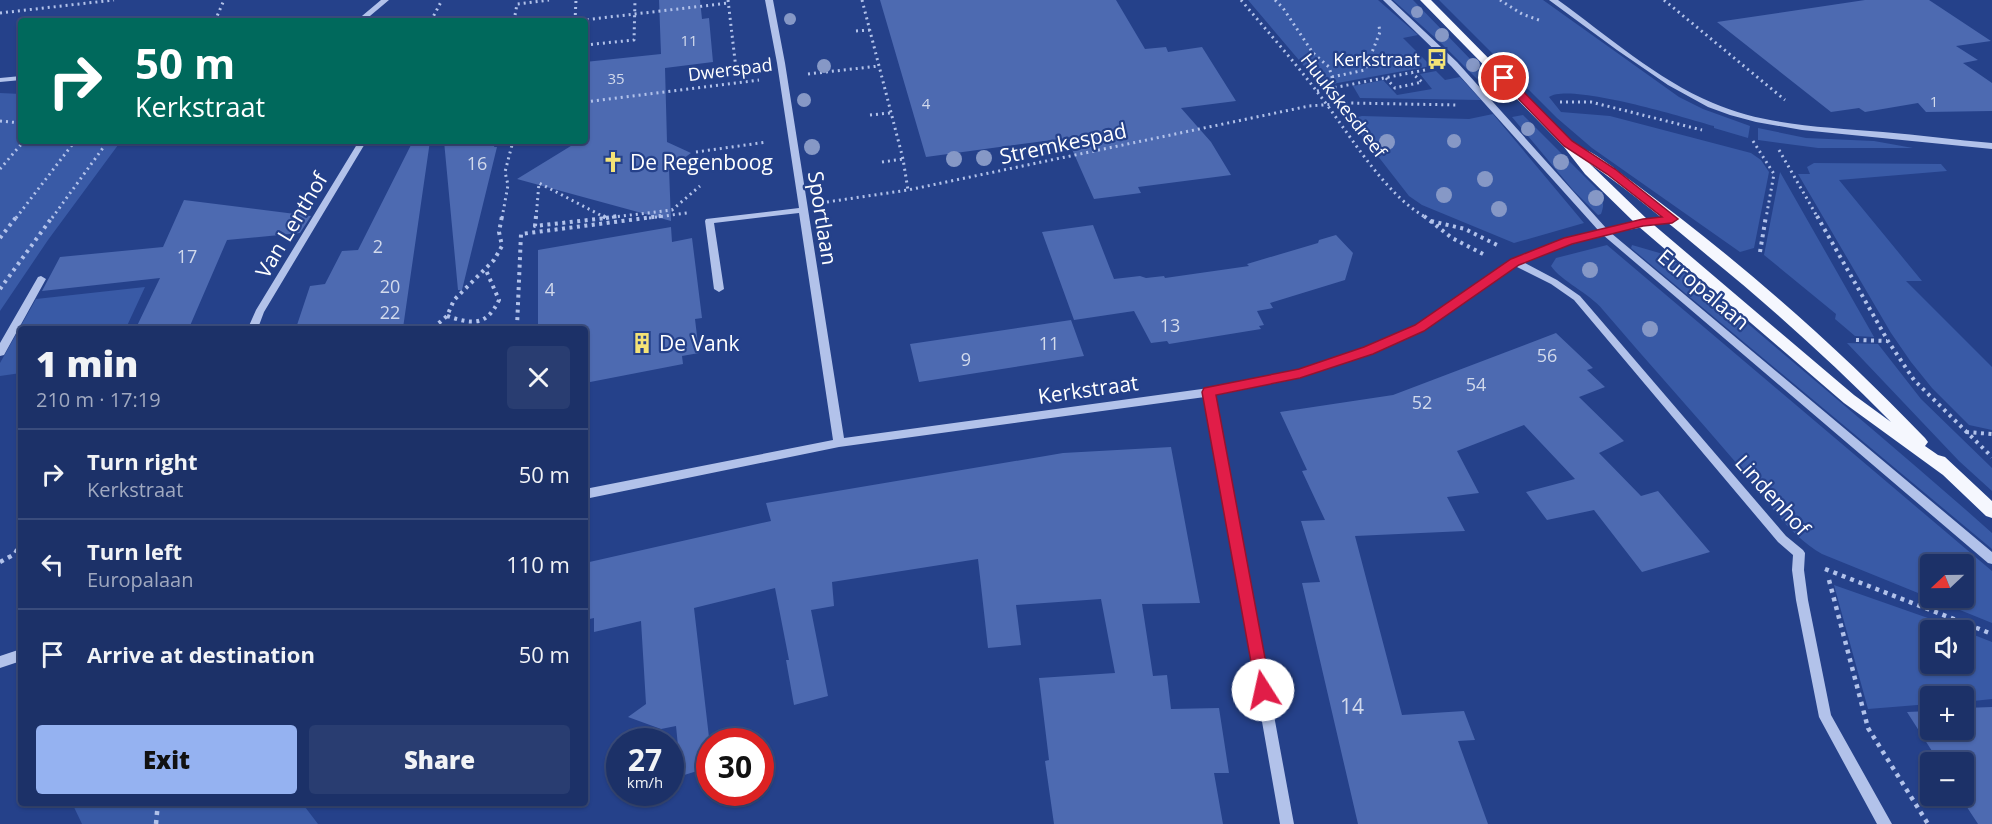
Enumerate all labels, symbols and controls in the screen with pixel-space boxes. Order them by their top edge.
house number: 11 [680,30,698,50]
text: 50 m [135,34,235,91]
icon: right [36,42,114,120]
place label: Kerkstraat [1333,47,1420,71]
bus stop icon: Kerkstraat [1425,47,1449,71]
street label: Huukskesdreef [1296,48,1393,163]
street label: Dwerspad [686,52,774,86]
pin [1478,52,1529,103]
icon: arrive [1487,61,1520,94]
house number: 35 [607,68,625,88]
text: Kerkstraat [135,88,265,125]
house number: 1 [1930,91,1938,111]
house number: 4 [922,93,931,113]
street label: Stremkespad [997,116,1129,170]
place label: De Regenboog [630,148,773,176]
church icon: De Regenboog [601,150,625,174]
house number: 16 [467,151,487,175]
street label: Van Lenthof [249,165,334,283]
street label: Sportlaan [802,169,844,267]
house number: 2 [373,234,383,258]
street label: Europalaan [1652,242,1756,336]
house number: 17 [177,244,197,268]
house number: 20 [380,274,400,298]
house number: 4 [545,277,555,301]
house number: 22 [380,300,400,324]
house number: 13 [1160,313,1180,337]
place label: De Vank [659,329,740,357]
building icon: De Vank [630,331,654,355]
house number: 11 [1039,331,1059,355]
text: 1 min [36,339,138,388]
house number: 56 [1537,343,1557,367]
button: close [507,346,570,409]
house number: 9 [961,347,971,371]
street label: Kerkstraat [1036,368,1140,410]
house number: 54 [1466,372,1486,396]
text: 210 m · 17:19 [36,386,161,413]
house number: 52 [1412,390,1432,414]
text: Turn right [87,446,198,476]
street label: Lindenhof [1729,449,1818,543]
icon: right [36,458,69,491]
text: 50 m [519,459,570,489]
text: Kerkstraat [87,476,183,503]
text: Turn left [87,536,182,566]
icon: left [36,548,69,581]
text: 110 m [506,549,570,579]
north arrow [1920,554,1974,608]
map controls [1920,554,1974,806]
text: Europalaan [87,566,193,593]
button: sound [1920,620,1974,674]
icon: arrive [36,638,69,671]
text: Arrive at destination [87,639,315,669]
text: 50 m [519,639,570,669]
position arrow [1231,658,1295,722]
button: + [1920,686,1974,740]
house number: 14 [1340,692,1364,720]
button: Exit [36,725,297,794]
button: Share [309,725,570,794]
speed limit sign: 30 [696,728,774,806]
text: 27 [628,739,662,780]
button: − [1920,752,1974,806]
text: km/h [627,772,663,792]

